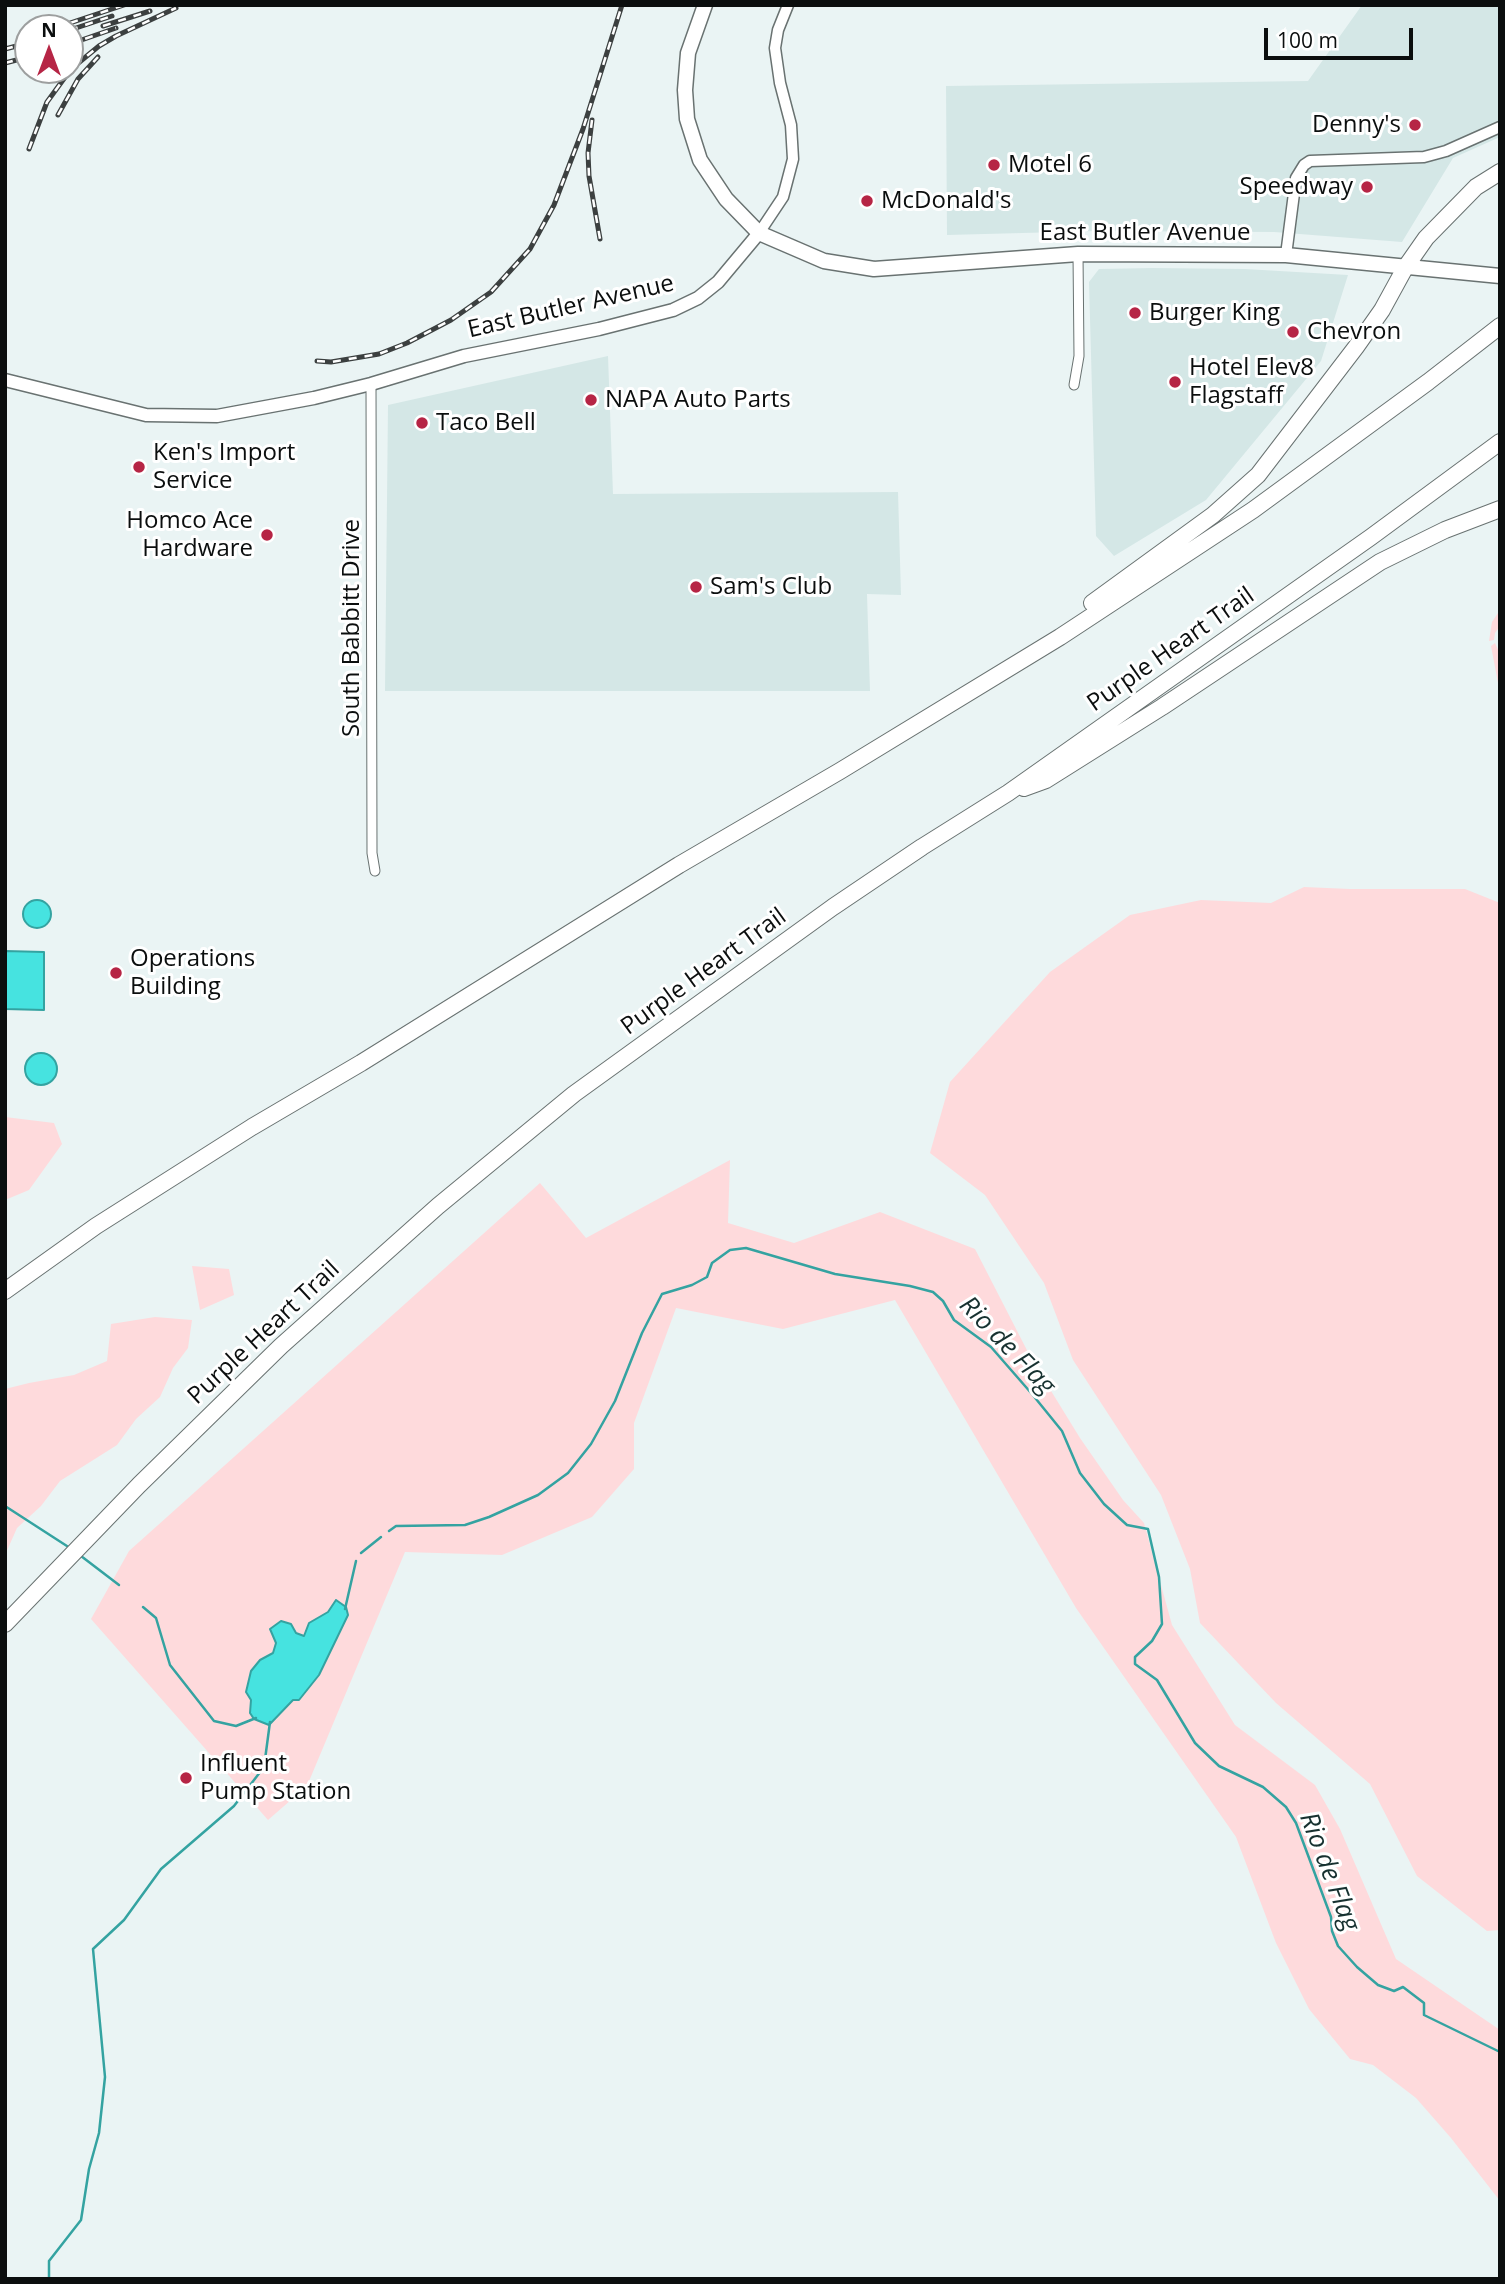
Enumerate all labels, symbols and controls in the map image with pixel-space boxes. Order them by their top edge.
north arrow [14,14,84,84]
scale bar [1267,14,1416,58]
text: N [41,17,57,43]
text: 100 m [1277,26,1338,54]
place label: Denny's [1312,111,1401,139]
marker: Denny's [1407,117,1423,133]
place label: Motel 6 [1008,151,1092,179]
marker: Motel 6 [986,157,1002,173]
place label: Speedway [1240,173,1353,201]
marker: Speedway [1359,179,1375,195]
place label: McDonald's [881,187,1011,215]
marker: McDonald's [859,193,875,209]
street label: East Butler Avenue [1040,219,1250,247]
street label: East Butler Avenue [465,269,677,345]
place label: Burger King [1149,299,1280,327]
marker: Burger King [1127,305,1143,321]
place label: Chevron [1307,318,1401,346]
marker: Chevron [1285,324,1301,340]
place label: Hotel Elev8 Flagstaff [1189,354,1314,410]
marker: Hotel Elev8 Flagstaff [1167,374,1183,390]
place label: NAPA Auto Parts [605,386,791,414]
marker: NAPA Auto Parts [583,392,599,408]
place label: Taco Bell [436,409,536,437]
marker: Taco Bell [414,415,430,431]
place label: Ken's Import Service [153,439,295,495]
marker: Ken's Import Service [131,459,147,475]
place label: Homco Ace Hardware [126,507,253,563]
street label: South Babbitt Drive [338,519,366,737]
marker: Homco Ace Hardware [259,527,275,543]
place label: Sam's Club [710,573,832,601]
marker: Sam's Club [688,579,704,595]
street label: Purple Heart Trail [1082,582,1260,718]
street label: Purple Heart Trail [616,902,792,1042]
place label: Operations Building [130,945,255,1001]
marker: Operations Building [108,965,124,981]
street label: Purple Heart Trail [182,1255,346,1411]
water label: Rio de Flag [952,1290,1062,1402]
place label: Influent Pump Station [200,1750,351,1806]
marker: Influent Pump Station [178,1770,194,1786]
water label: Rio de Flag [1292,1808,1366,1936]

